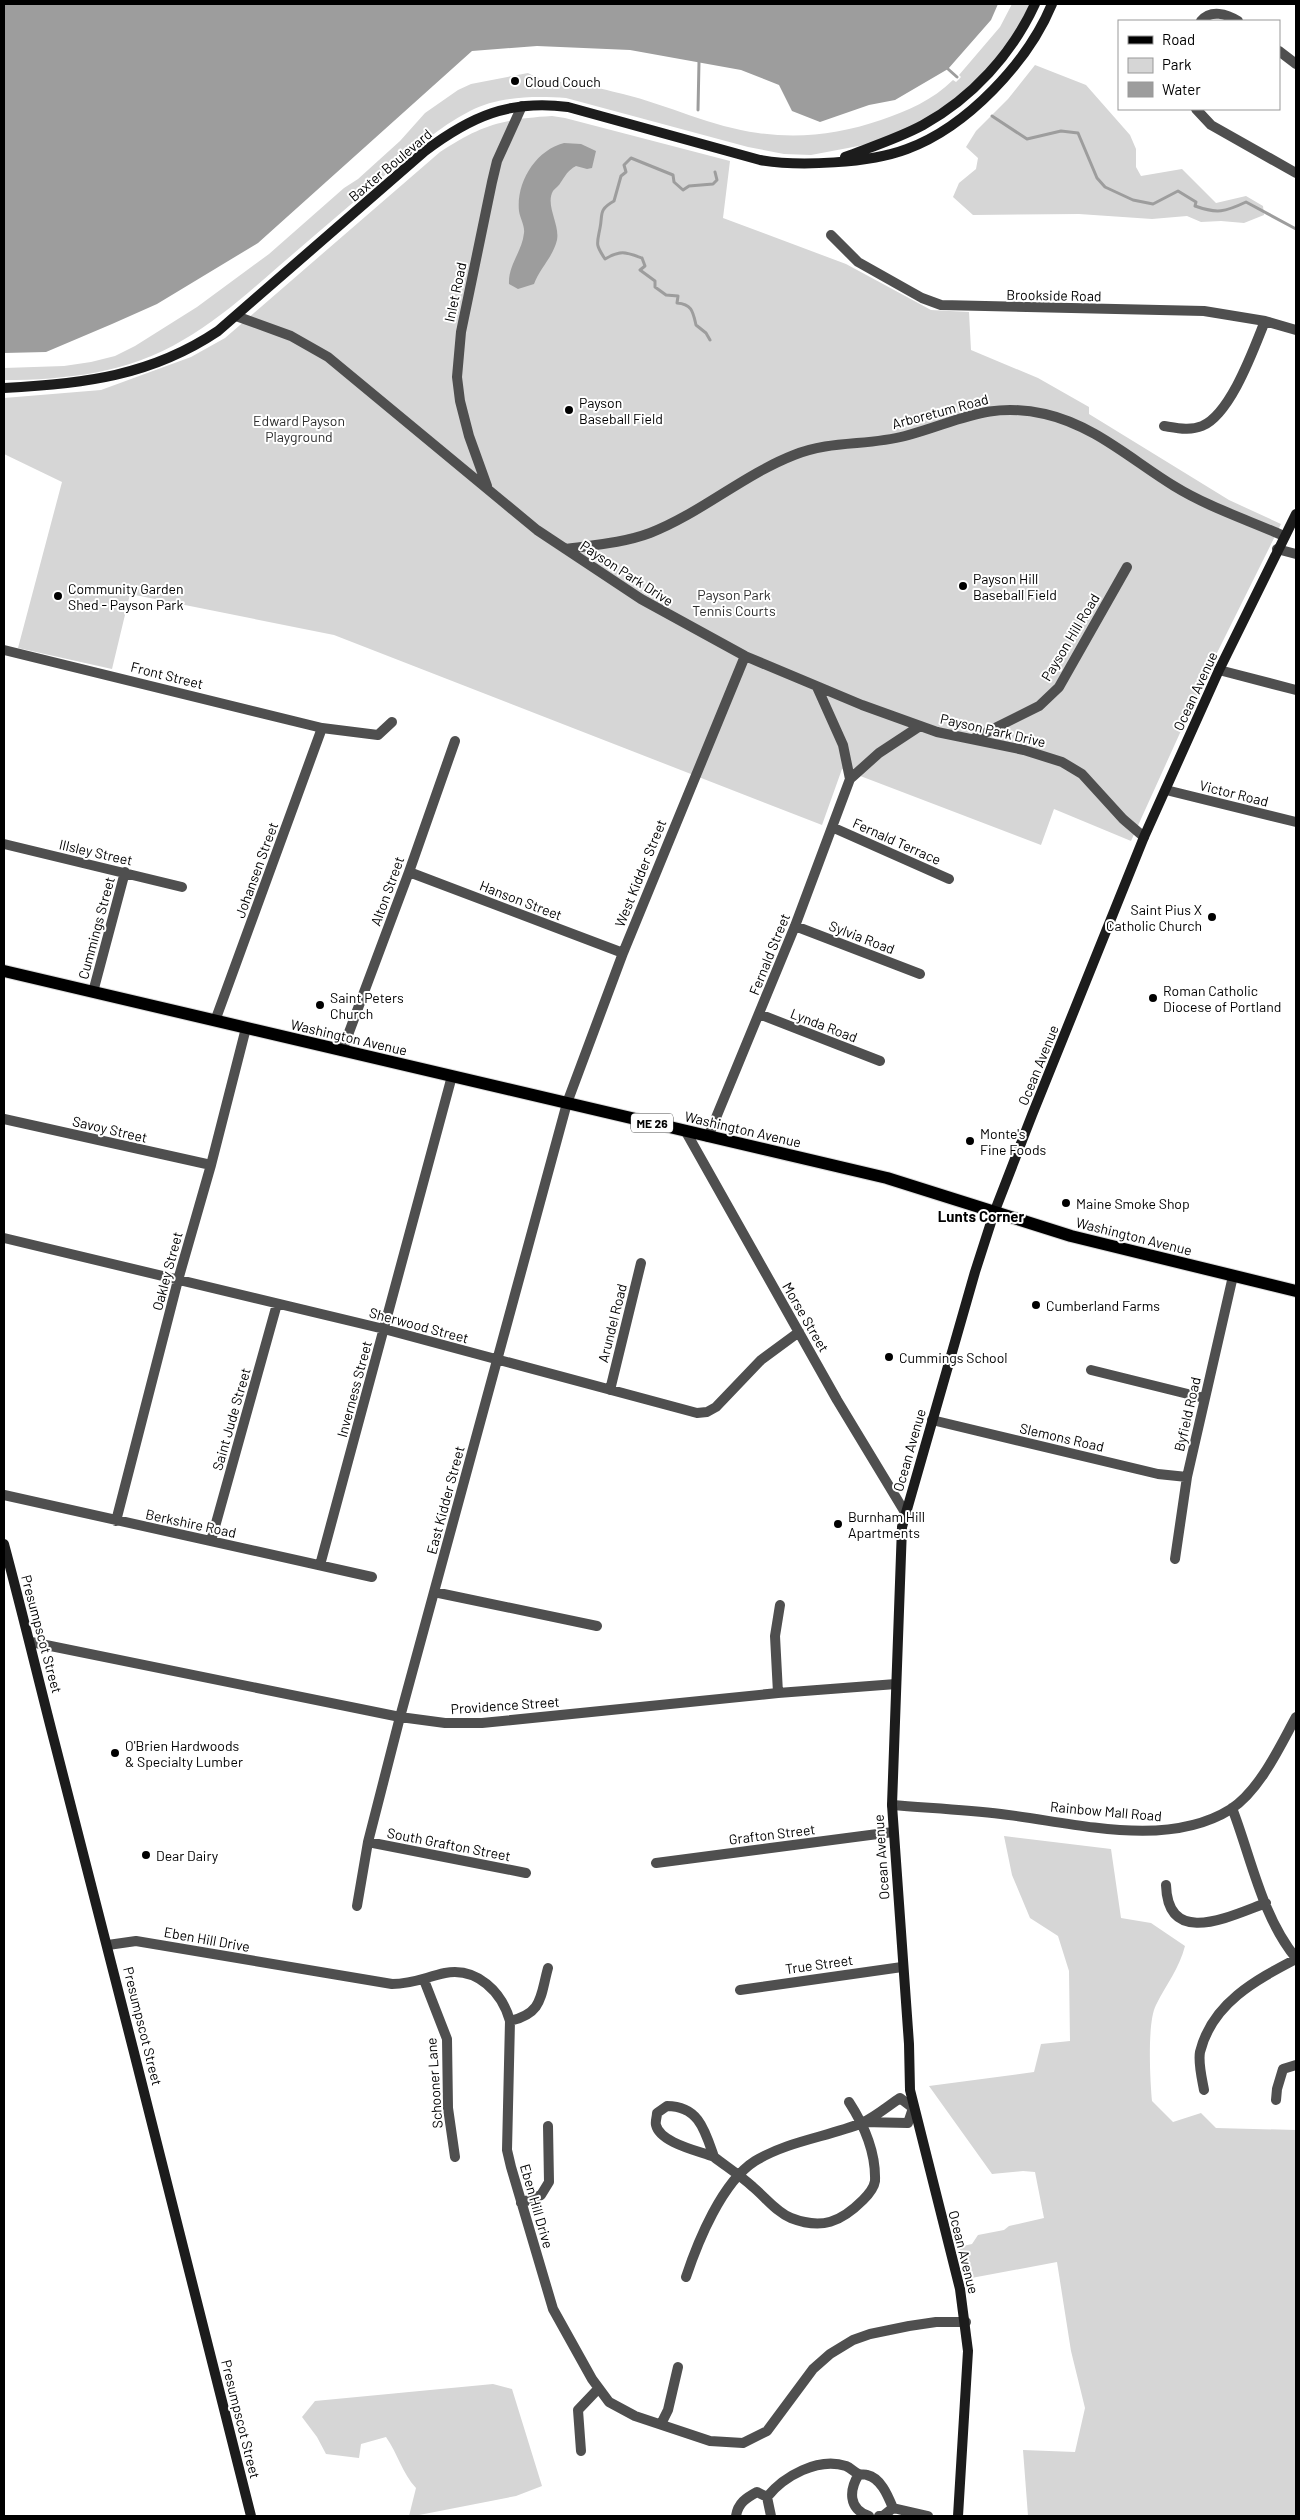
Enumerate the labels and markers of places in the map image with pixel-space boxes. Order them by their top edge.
place label: Cloud Couch [525,73,601,90]
marker: Cloud Couch [509,75,521,87]
place label: Payson Baseball Field [579,394,663,427]
marker: Payson Baseball Field [563,404,575,416]
place label: Payson Hill Baseball Field [973,570,1057,603]
place label: Community Garden Shed - Payson Park [68,580,184,613]
marker: Payson Hill Baseball Field [957,580,969,592]
marker: Community Garden Shed - Payson Park [52,590,64,602]
place label: Saint Pius X Catholic Church [1106,901,1202,934]
marker: Saint Pius X Catholic Church [1206,911,1218,923]
place label: Roman Catholic Diocese of Portland [1163,982,1281,1015]
place label: Saint Peters Church [330,989,404,1022]
marker: Roman Catholic Diocese of Portland [1147,992,1159,1004]
marker: Saint Peters Church [314,999,326,1011]
place label: Monte's Fine Foods [980,1125,1047,1158]
marker: Monte's Fine Foods [964,1135,976,1147]
place label: Maine Smoke Shop [1076,1195,1190,1212]
marker: Maine Smoke Shop [1060,1197,1072,1209]
place label: Cumberland Farms [1046,1297,1160,1314]
marker: Cumberland Farms [1030,1299,1042,1311]
place label: Cummings School [899,1349,1008,1366]
marker: Cummings School [883,1351,895,1363]
place label: Burnham Hill Apartments [848,1508,925,1541]
marker: Burnham Hill Apartments [832,1518,844,1530]
place label: O'Brien Hardwoods & Specialty Lumber [125,1737,243,1770]
marker: O'Brien Hardwoods & Specialty Lumber [109,1747,121,1759]
place label: Dear Dairy [156,1847,219,1864]
marker: Dear Dairy [140,1849,152,1861]

